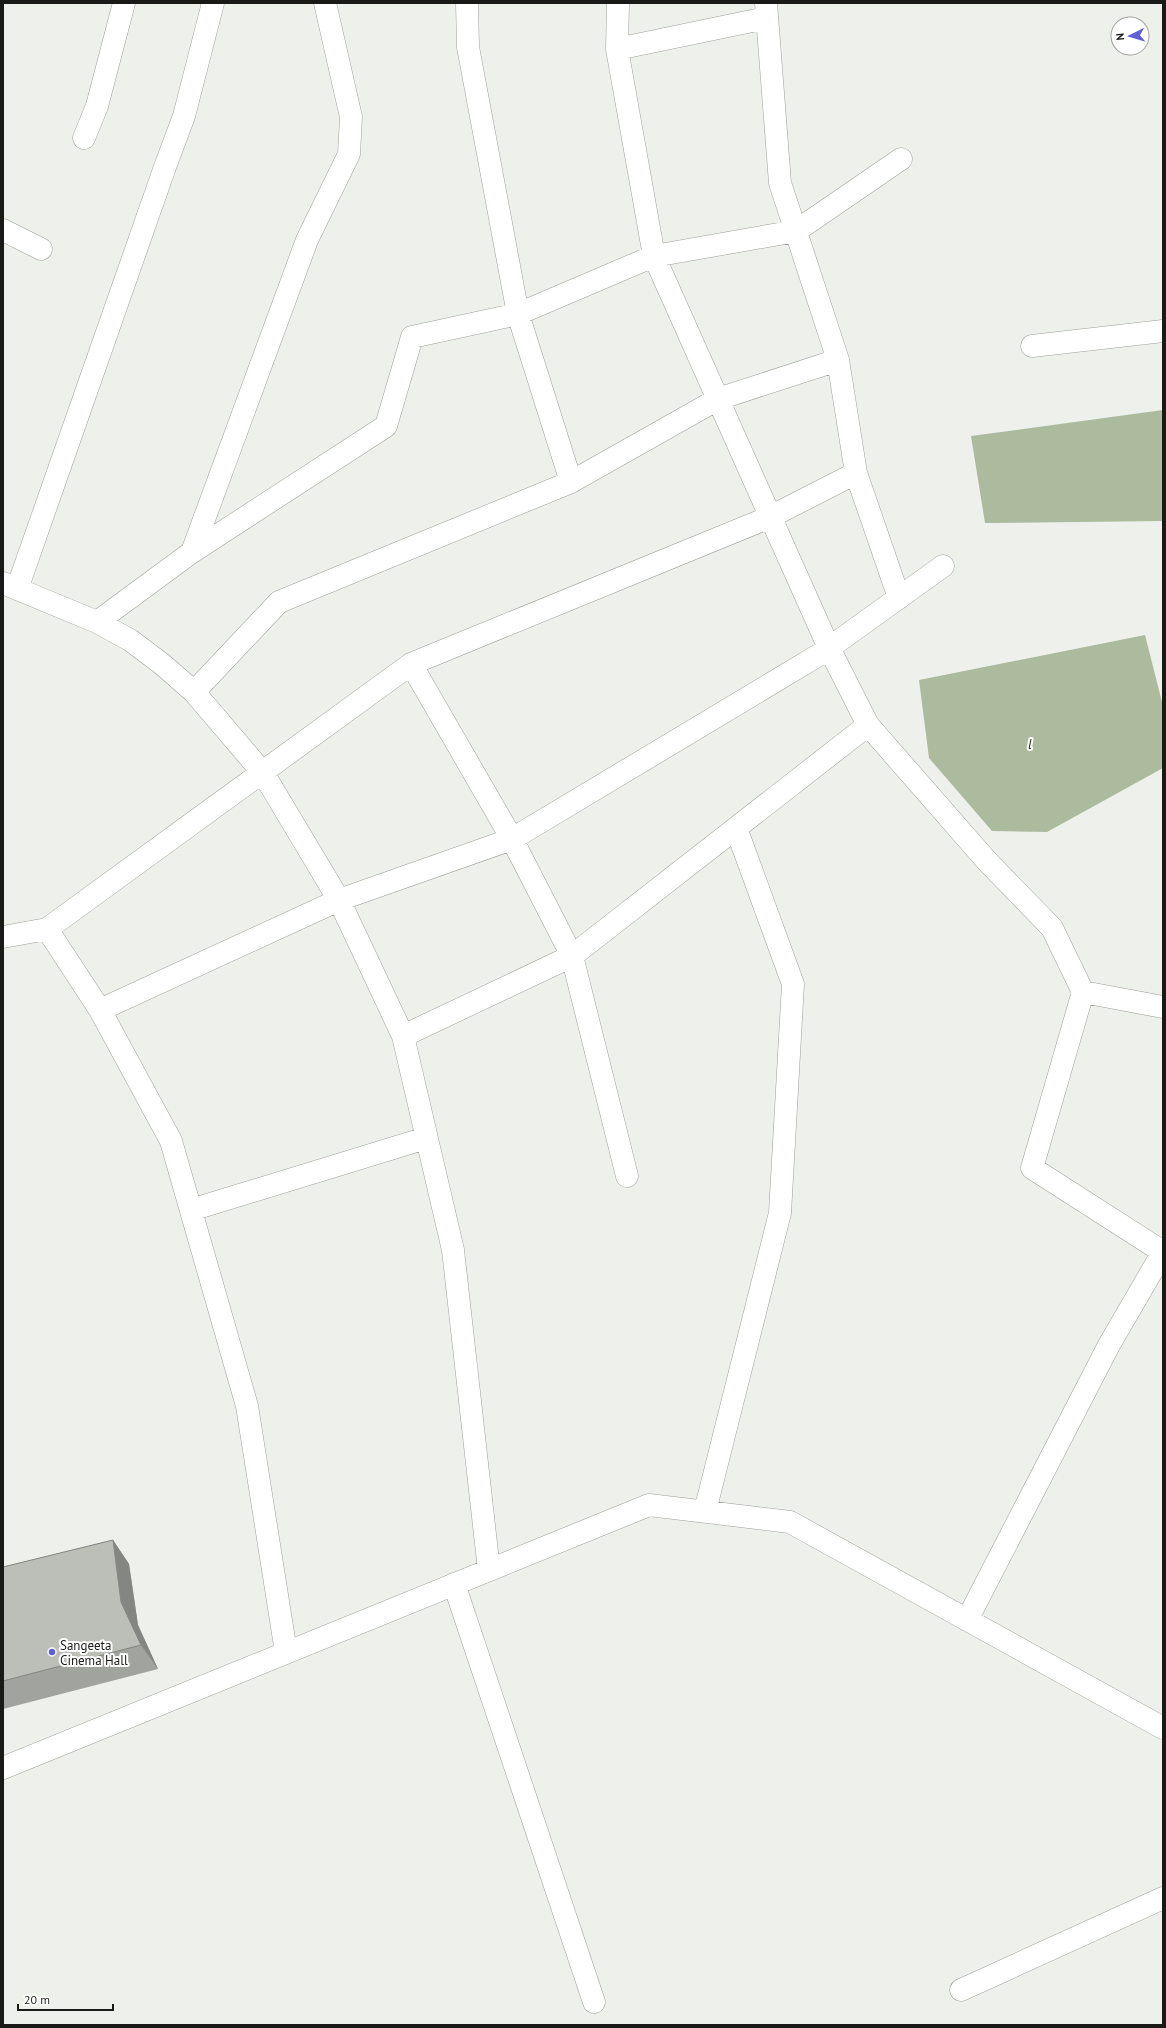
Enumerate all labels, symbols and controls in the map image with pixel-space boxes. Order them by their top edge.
north arrow [1110,16,1150,56]
text: N [1113,33,1127,41]
water label: l [1028,735,1032,753]
place label: Sangeeta Cinema Hall [60,1637,128,1669]
marker: Sangeeta Cinema Hall [47,1647,57,1657]
scale bar [18,1986,113,2012]
text: 20 m [24,1992,50,2007]

